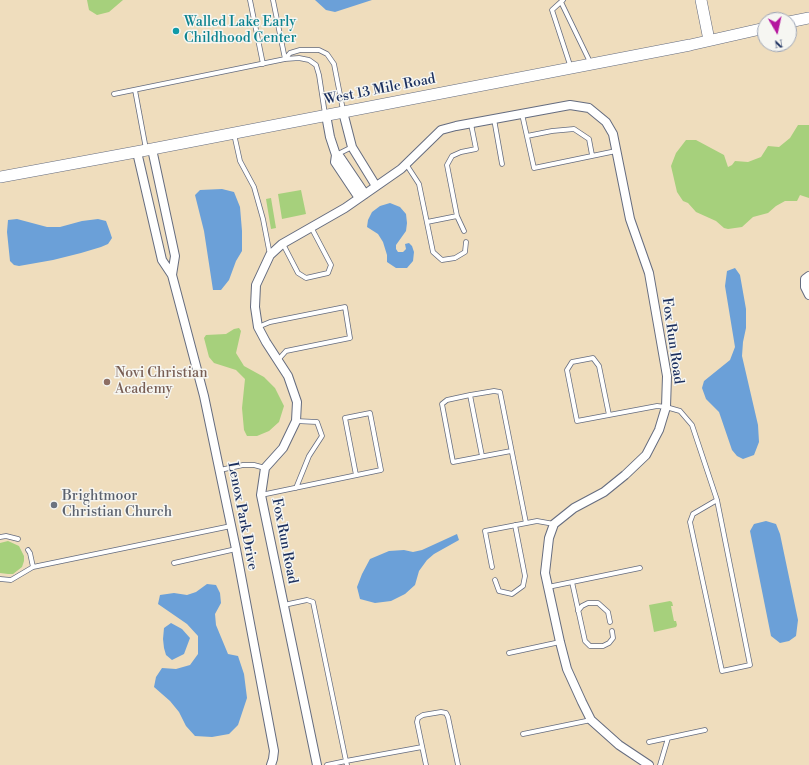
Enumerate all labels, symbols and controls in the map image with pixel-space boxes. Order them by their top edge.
north arrow [757,12,797,52]
place label: Walled Lake Early Childhood Center [184,15,297,48]
marker: Walled Lake Early Childhood Center [171,26,181,36]
text: N [773,35,784,50]
street label: West 13 Mile Road [323,71,437,109]
street label: Fox Run Road [658,297,686,385]
place label: Novi Christian Academy [115,366,207,398]
marker: Novi Christian Academy [102,377,112,387]
street label: Lenox Park Drive [223,460,261,572]
place label: Brightmoor Christian Church [62,489,172,522]
street label: Fox Run Road [267,497,301,585]
marker: Brightmoor Christian Church [49,500,59,510]

